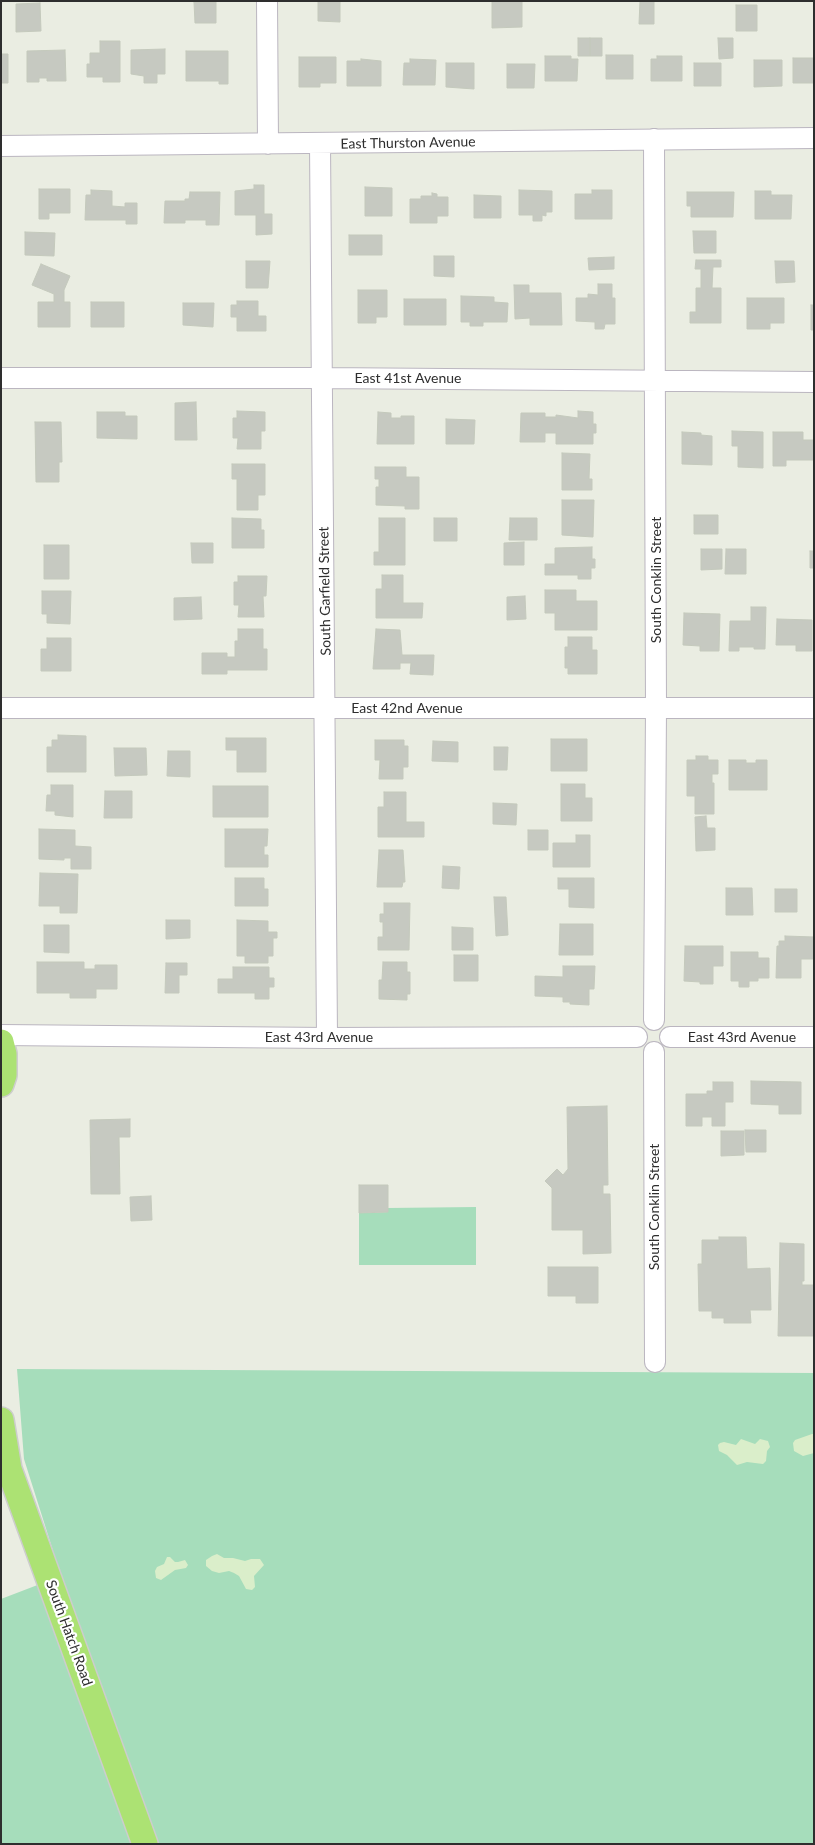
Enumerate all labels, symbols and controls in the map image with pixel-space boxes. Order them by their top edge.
street label: East Thurston Avenue [340,133,476,153]
street label: East 41st Avenue [355,370,461,386]
street label: South Conklin Street [648,517,664,643]
street label: South Garfield Street [315,526,335,656]
street label: East 42nd Avenue [351,700,463,716]
street label: East 43rd Avenue [265,1029,373,1045]
street label: East 43rd Avenue [688,1029,796,1045]
street label: South Conklin Street [646,1144,662,1270]
street label: South Hatch Road [42,1578,96,1688]

